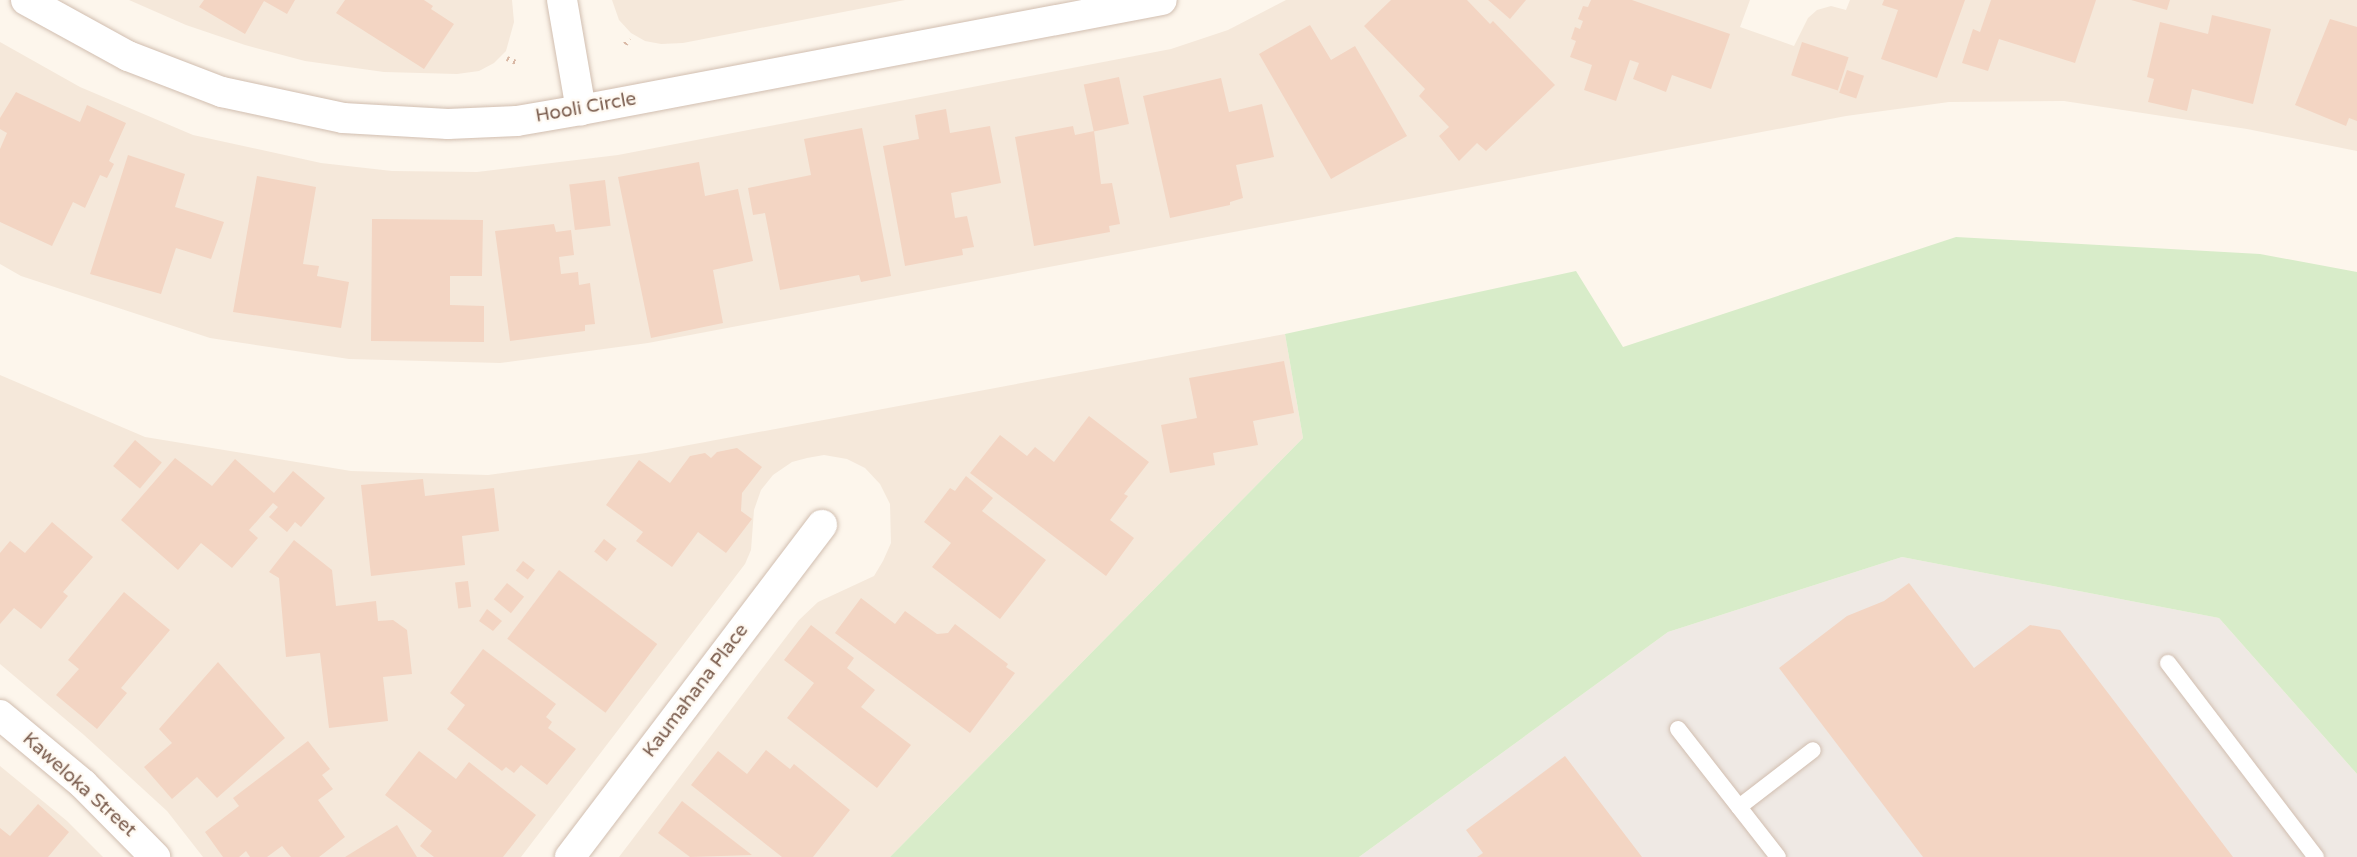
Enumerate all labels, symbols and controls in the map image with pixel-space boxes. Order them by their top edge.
street label: Hooli Circle [534,88,638,128]
street label: Kaumahana Place [638,620,754,762]
street label: Kaweloka Street [17,728,141,842]

